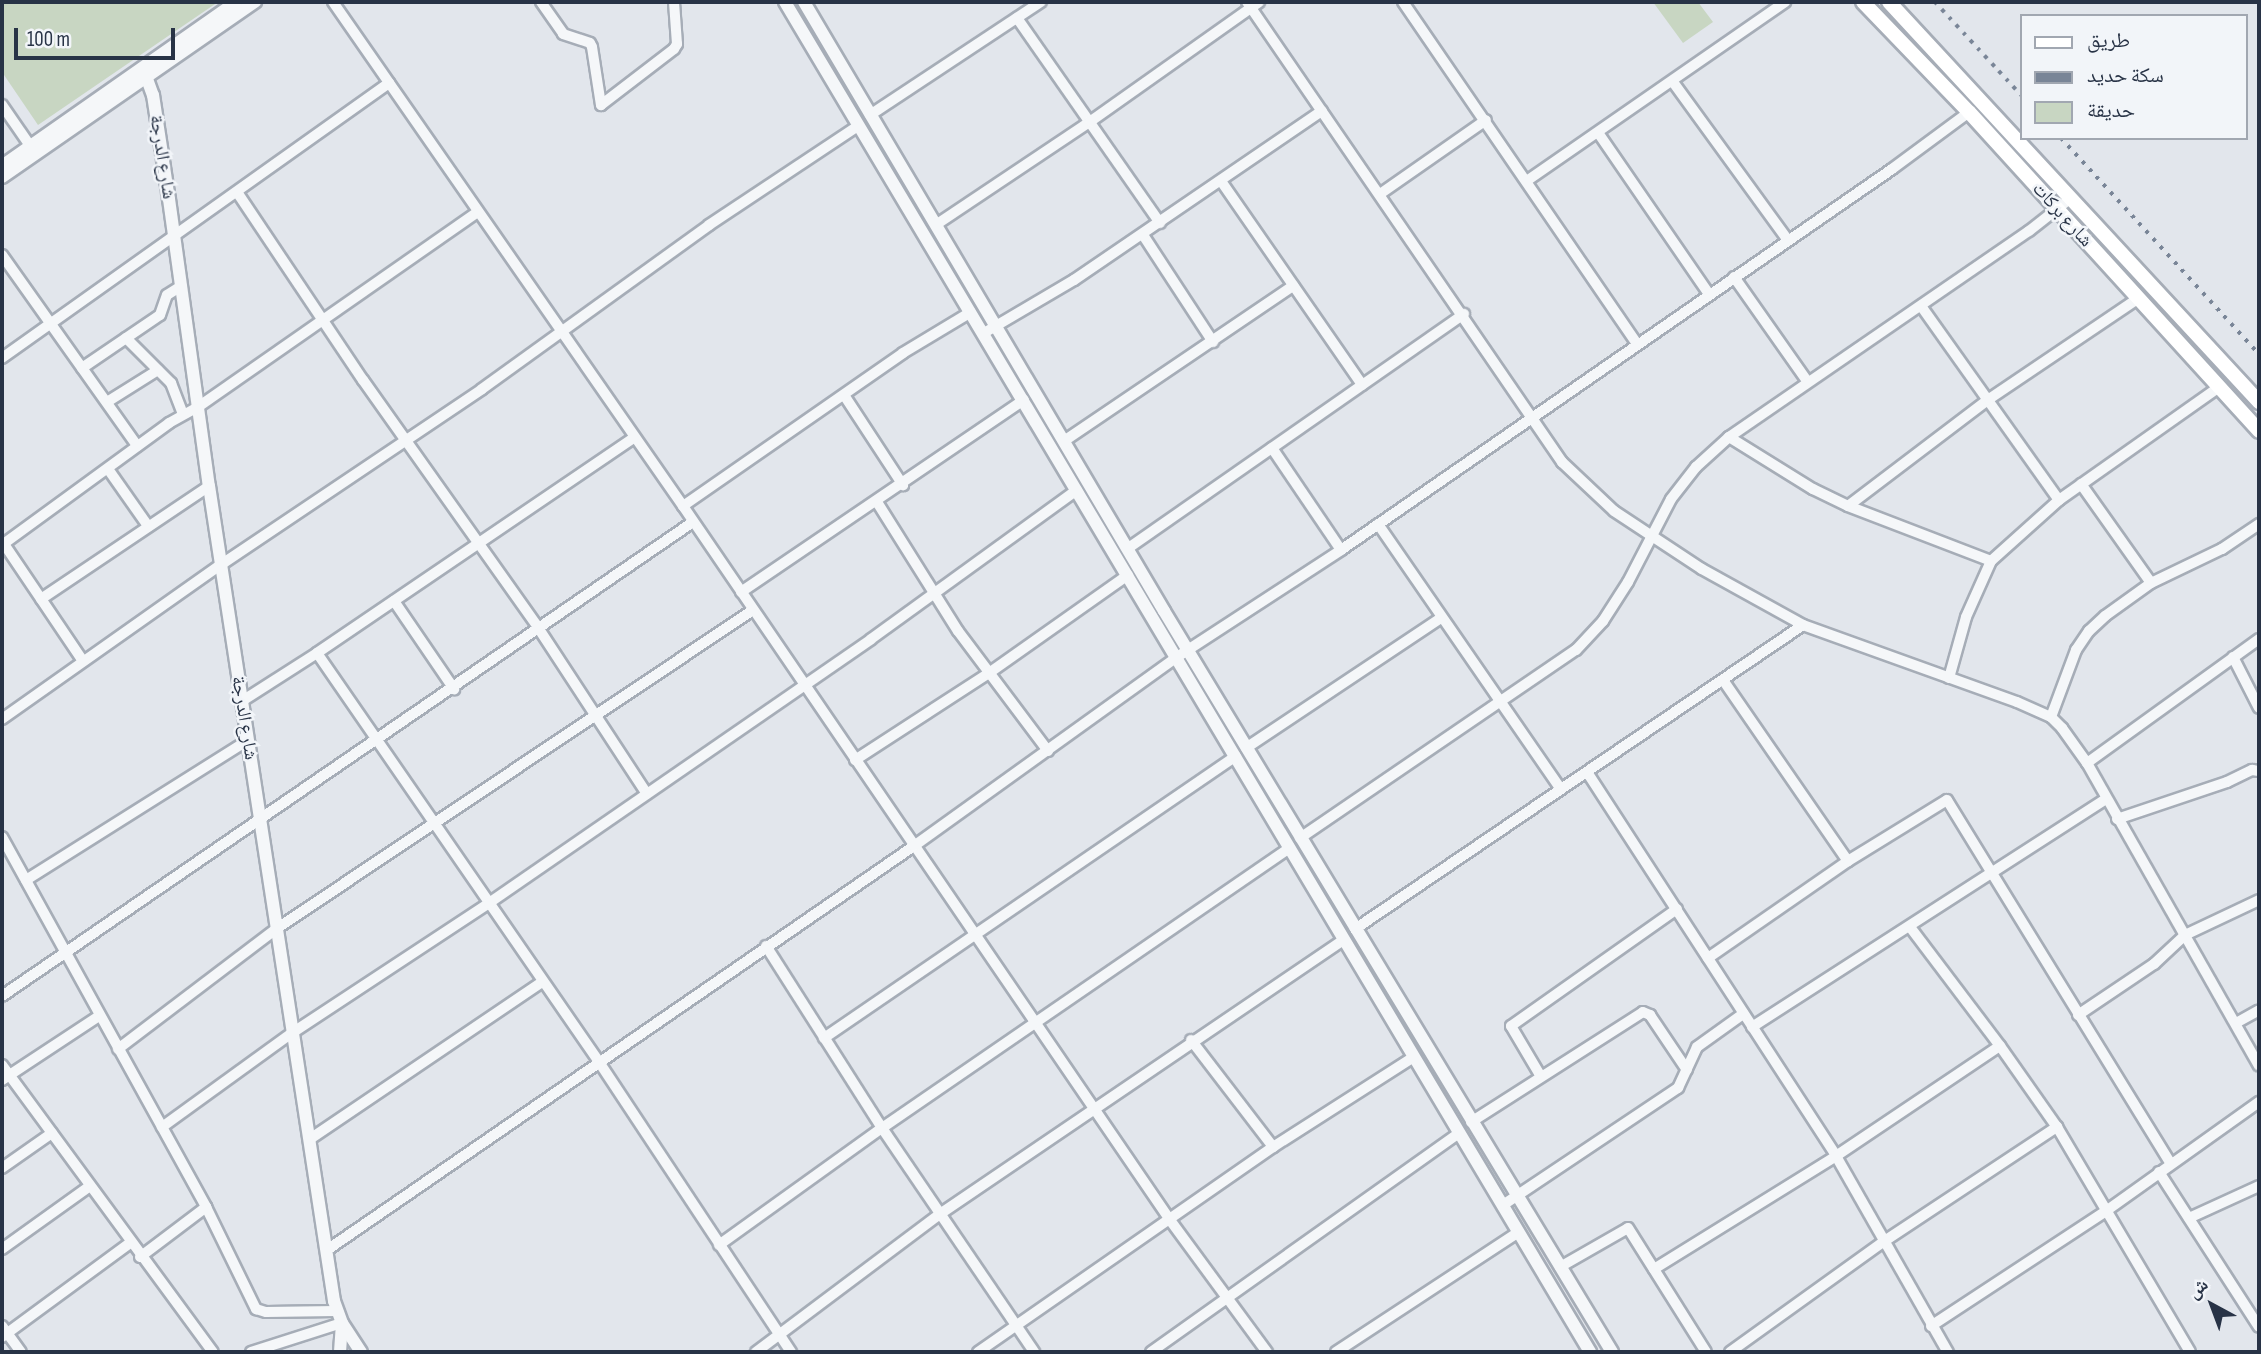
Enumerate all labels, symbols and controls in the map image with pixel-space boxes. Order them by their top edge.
scale bar [18,14,178,58]
legend [2020,14,2247,140]
text: 100 m [27,27,70,52]
text: طريق [2087,28,2130,53]
text: سكة حديد [2087,63,2164,88]
text: حديقة [2087,98,2135,123]
street label: شارع الدرجة [144,113,180,201]
street label: شارع بركات [2027,178,2097,252]
street label: شارع الدرجة [226,674,262,762]
north arrow [2177,1270,2247,1340]
text: ش [2183,1273,2213,1304]

